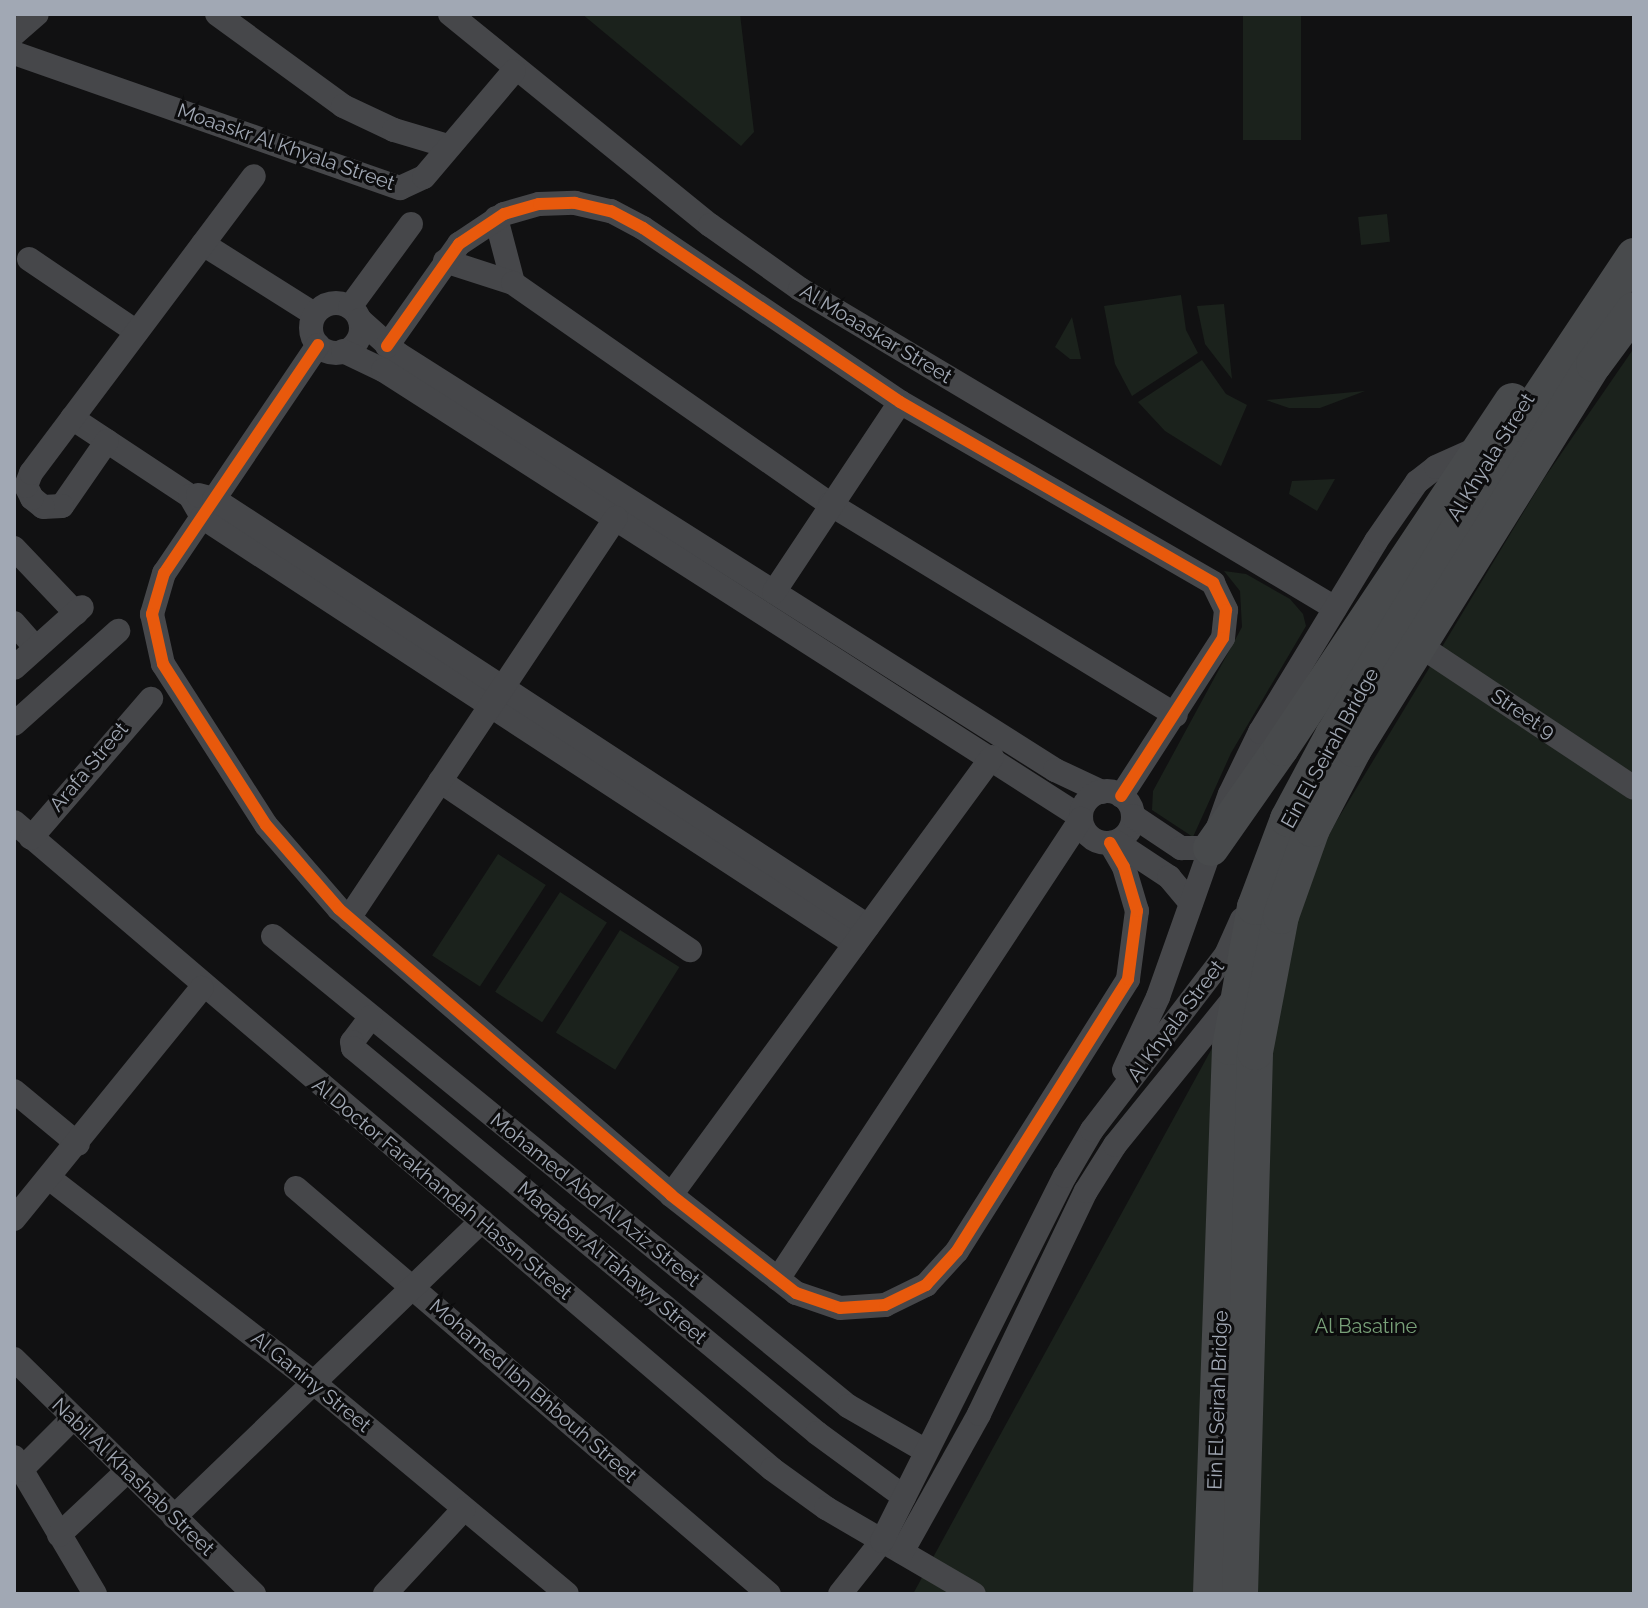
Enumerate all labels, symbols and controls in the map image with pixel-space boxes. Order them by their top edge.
street label: Moaaskr Al Khyala Street [173,98,399,196]
street label: Al Moaaskar Street [795,279,957,389]
street label: Al Khyala Street [1442,388,1540,526]
street label: Ein El Seirah Bridge [1276,663,1384,833]
street label: Street 9 [1486,684,1560,744]
street label: Arafa Street [45,717,133,817]
street label: Al Khyala Street [1122,955,1230,1087]
street label: Al Doctor Farakhandah Hassn Street [307,1073,577,1305]
street label: Mohamed Abd Al Aziz Street [484,1107,706,1293]
street label: Maqaber Al Tahawy Street [511,1176,713,1350]
street label: Mohamed Ibn Bhbouh Street [424,1294,642,1488]
street label: Ein El Seirah Bridge [1203,1310,1233,1490]
park label: Al Basatine [1314,1314,1418,1338]
street label: Al Ganiny Street [246,1326,376,1438]
street label: Nabil Al Khashab Street [46,1393,220,1561]

